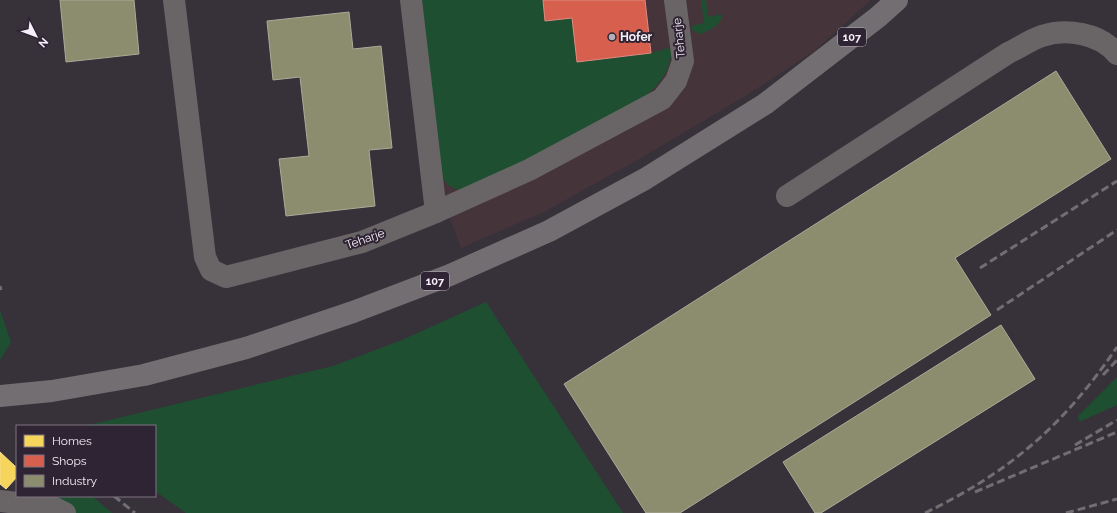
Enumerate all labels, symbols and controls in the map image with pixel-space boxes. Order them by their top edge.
north arrow [16,16,56,56]
street label: Teharje [670,17,688,59]
road number: 107 [838,28,866,46]
place label: Hofer [620,30,653,44]
marker: Hofer [607,32,617,42]
text: N [35,35,51,50]
street label: Teharje [344,226,386,252]
road number: 107 [421,272,449,290]
legend [16,425,156,497]
text: Homes [52,434,92,448]
text: Shops [52,454,87,468]
text: Industry [52,474,98,488]

